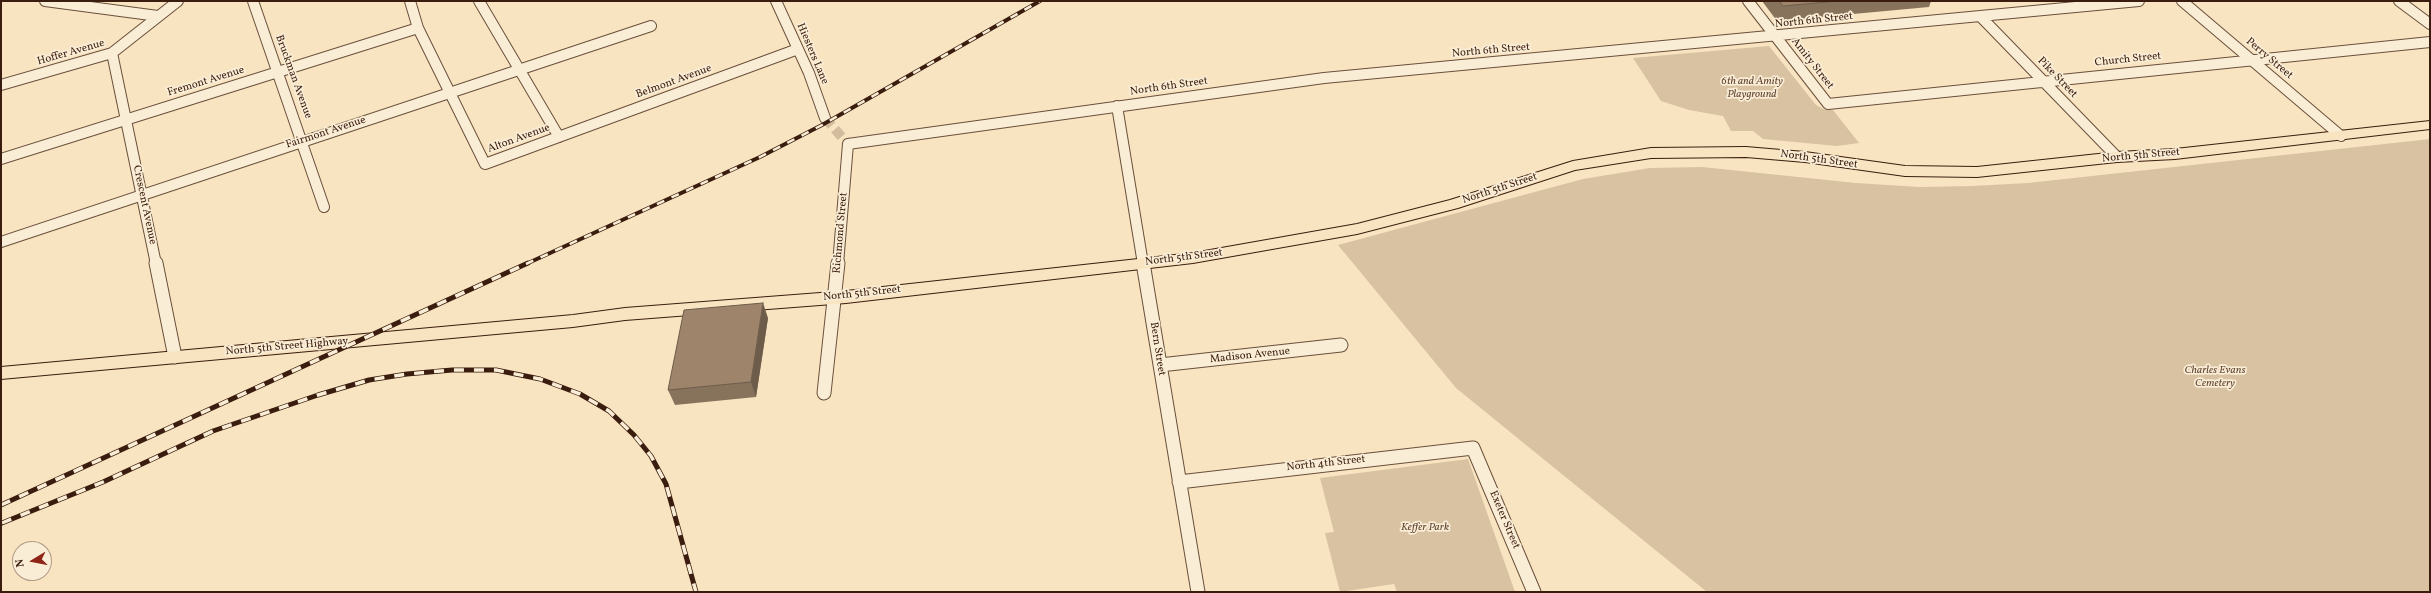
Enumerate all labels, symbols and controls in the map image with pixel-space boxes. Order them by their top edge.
street label: North 6th Street [1774,10,1854,32]
street label: Hiesters Lane [793,21,831,87]
street label: Bruckman Avenue [272,33,314,121]
street label: Perry Street [2243,35,2295,83]
street label: Amity Street [1788,36,1836,92]
street label: Hoffer Avenue [36,37,106,69]
street label: North 6th Street [1451,41,1531,61]
street label: Church Street [2094,50,2162,70]
street label: Pike Street [2034,55,2080,101]
street label: Belmont Avenue [634,62,714,102]
street label: Fremont Avenue [166,64,246,100]
street label: North 6th Street [1129,75,1209,99]
park label: 6th and Amity Playground [1721,75,1783,101]
street label: Fairmont Avenue [284,114,368,152]
street label: Alton Avenue [486,122,552,156]
street label: North 5th Street [2102,146,2180,166]
street label: North 5th Street [1779,148,1859,172]
street label: Crescent Avenue [129,164,159,246]
street label: North 5th Street [1461,171,1539,207]
street label: Richmond Street [831,192,851,274]
street label: North 5th Street [1144,247,1224,269]
street label: North 5th Street [823,283,901,305]
street label: Bern Street [1146,321,1168,377]
street label: North 5th Street Highway [225,335,349,359]
street label: Madison Avenue [1209,345,1291,367]
park label: Charles Evans Cemetery [2185,364,2245,390]
street label: North 4th Street [1286,453,1366,475]
street label: Exeter Street [1486,489,1522,551]
park label: Keffer Park [1401,521,1449,535]
north arrow [12,541,52,581]
text: N [13,558,29,568]

